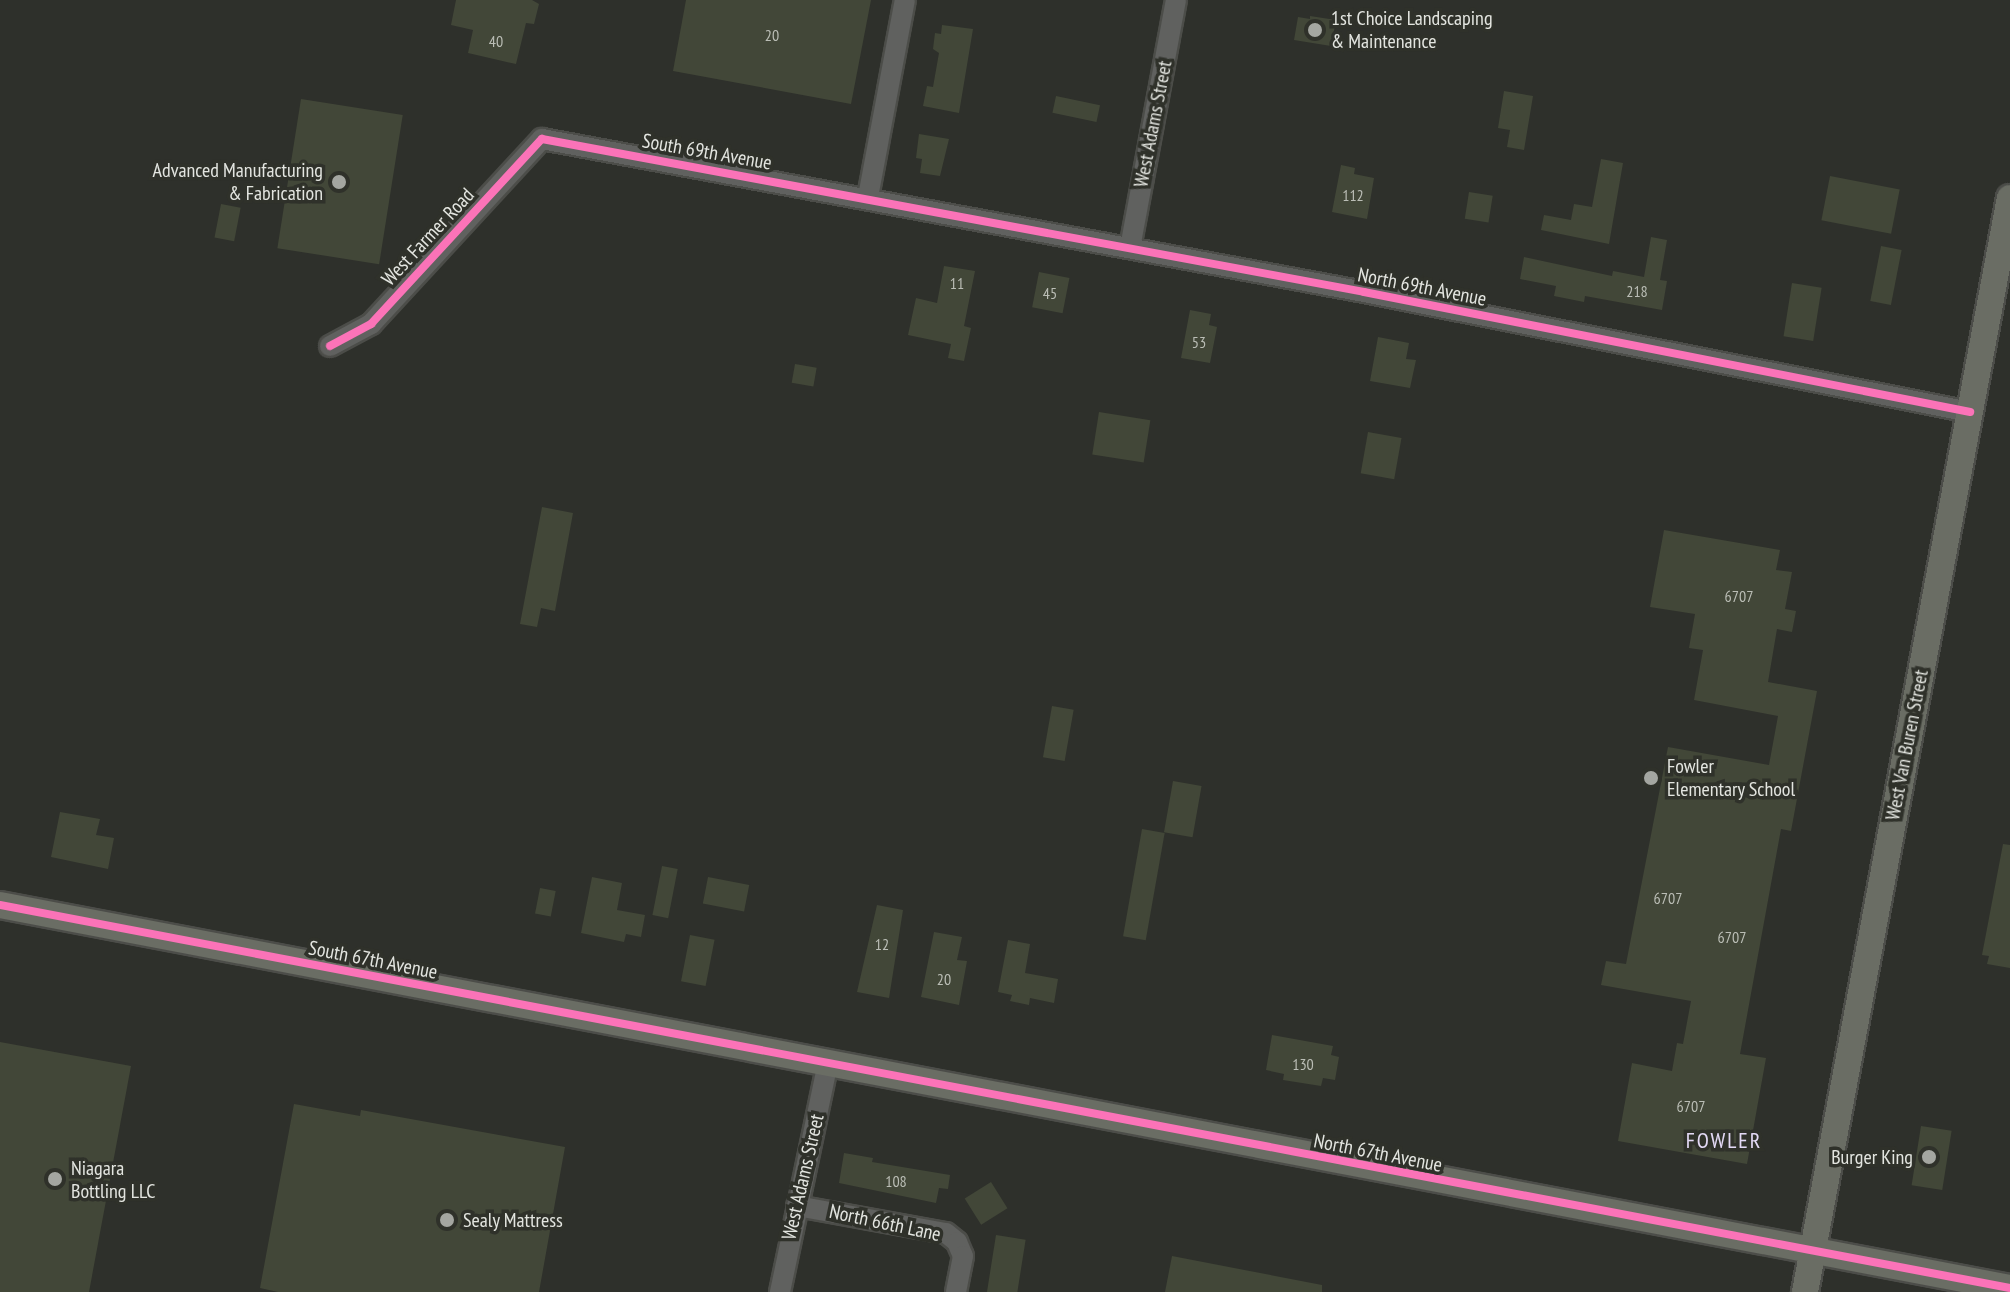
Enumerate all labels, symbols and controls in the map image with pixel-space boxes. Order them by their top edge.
place label: 1st Choice Landscaping & Maintenance [1331,6,1493,53]
marker: 1st Choice Landscaping & Maintenance [1306,21,1324,39]
house number: 20 [765,25,779,45]
house number: 40 [489,31,503,51]
street label: West Adams Street [1129,58,1177,190]
street label: South 69th Avenue [640,129,774,175]
place label: Advanced Manufacturing & Fabrication [153,158,323,205]
marker: Advanced Manufacturing & Fabrication [330,173,348,191]
street label: West Farmer Road [377,183,479,291]
house number: 112 [1342,185,1364,205]
street label: North 69th Avenue [1355,263,1489,311]
house number: 11 [950,273,964,293]
house number: 218 [1626,281,1648,301]
house number: 45 [1043,283,1057,303]
house number: 53 [1192,332,1206,352]
house number: 6707 [1725,586,1753,606]
street label: West Van Buren Street [1881,668,1933,822]
place label: Fowler Elementary School [1667,754,1796,801]
marker: Fowler Elementary School [1642,769,1660,787]
house number: 6707 [1654,888,1682,908]
house number: 6707 [1718,927,1746,947]
house number: 12 [875,934,889,954]
street label: South 67th Avenue [306,936,440,984]
house number: 20 [937,969,951,989]
house number: 130 [1292,1054,1314,1074]
house number: 6707 [1677,1096,1705,1116]
street label: West Adams Street [777,1111,829,1243]
district label: FOWLER [1686,1128,1762,1154]
street label: North 67th Avenue [1311,1129,1445,1177]
place label: Burger King [1831,1145,1913,1169]
marker: Burger King [1920,1148,1938,1166]
place label: Niagara Bottling LLC [71,1156,155,1203]
marker: Niagara Bottling LLC [46,1170,64,1188]
house number: 108 [885,1171,907,1191]
street label: North 66th Lane [827,1199,943,1247]
place label: Sealy Mattress [463,1208,563,1232]
marker: Sealy Mattress [438,1211,456,1229]

